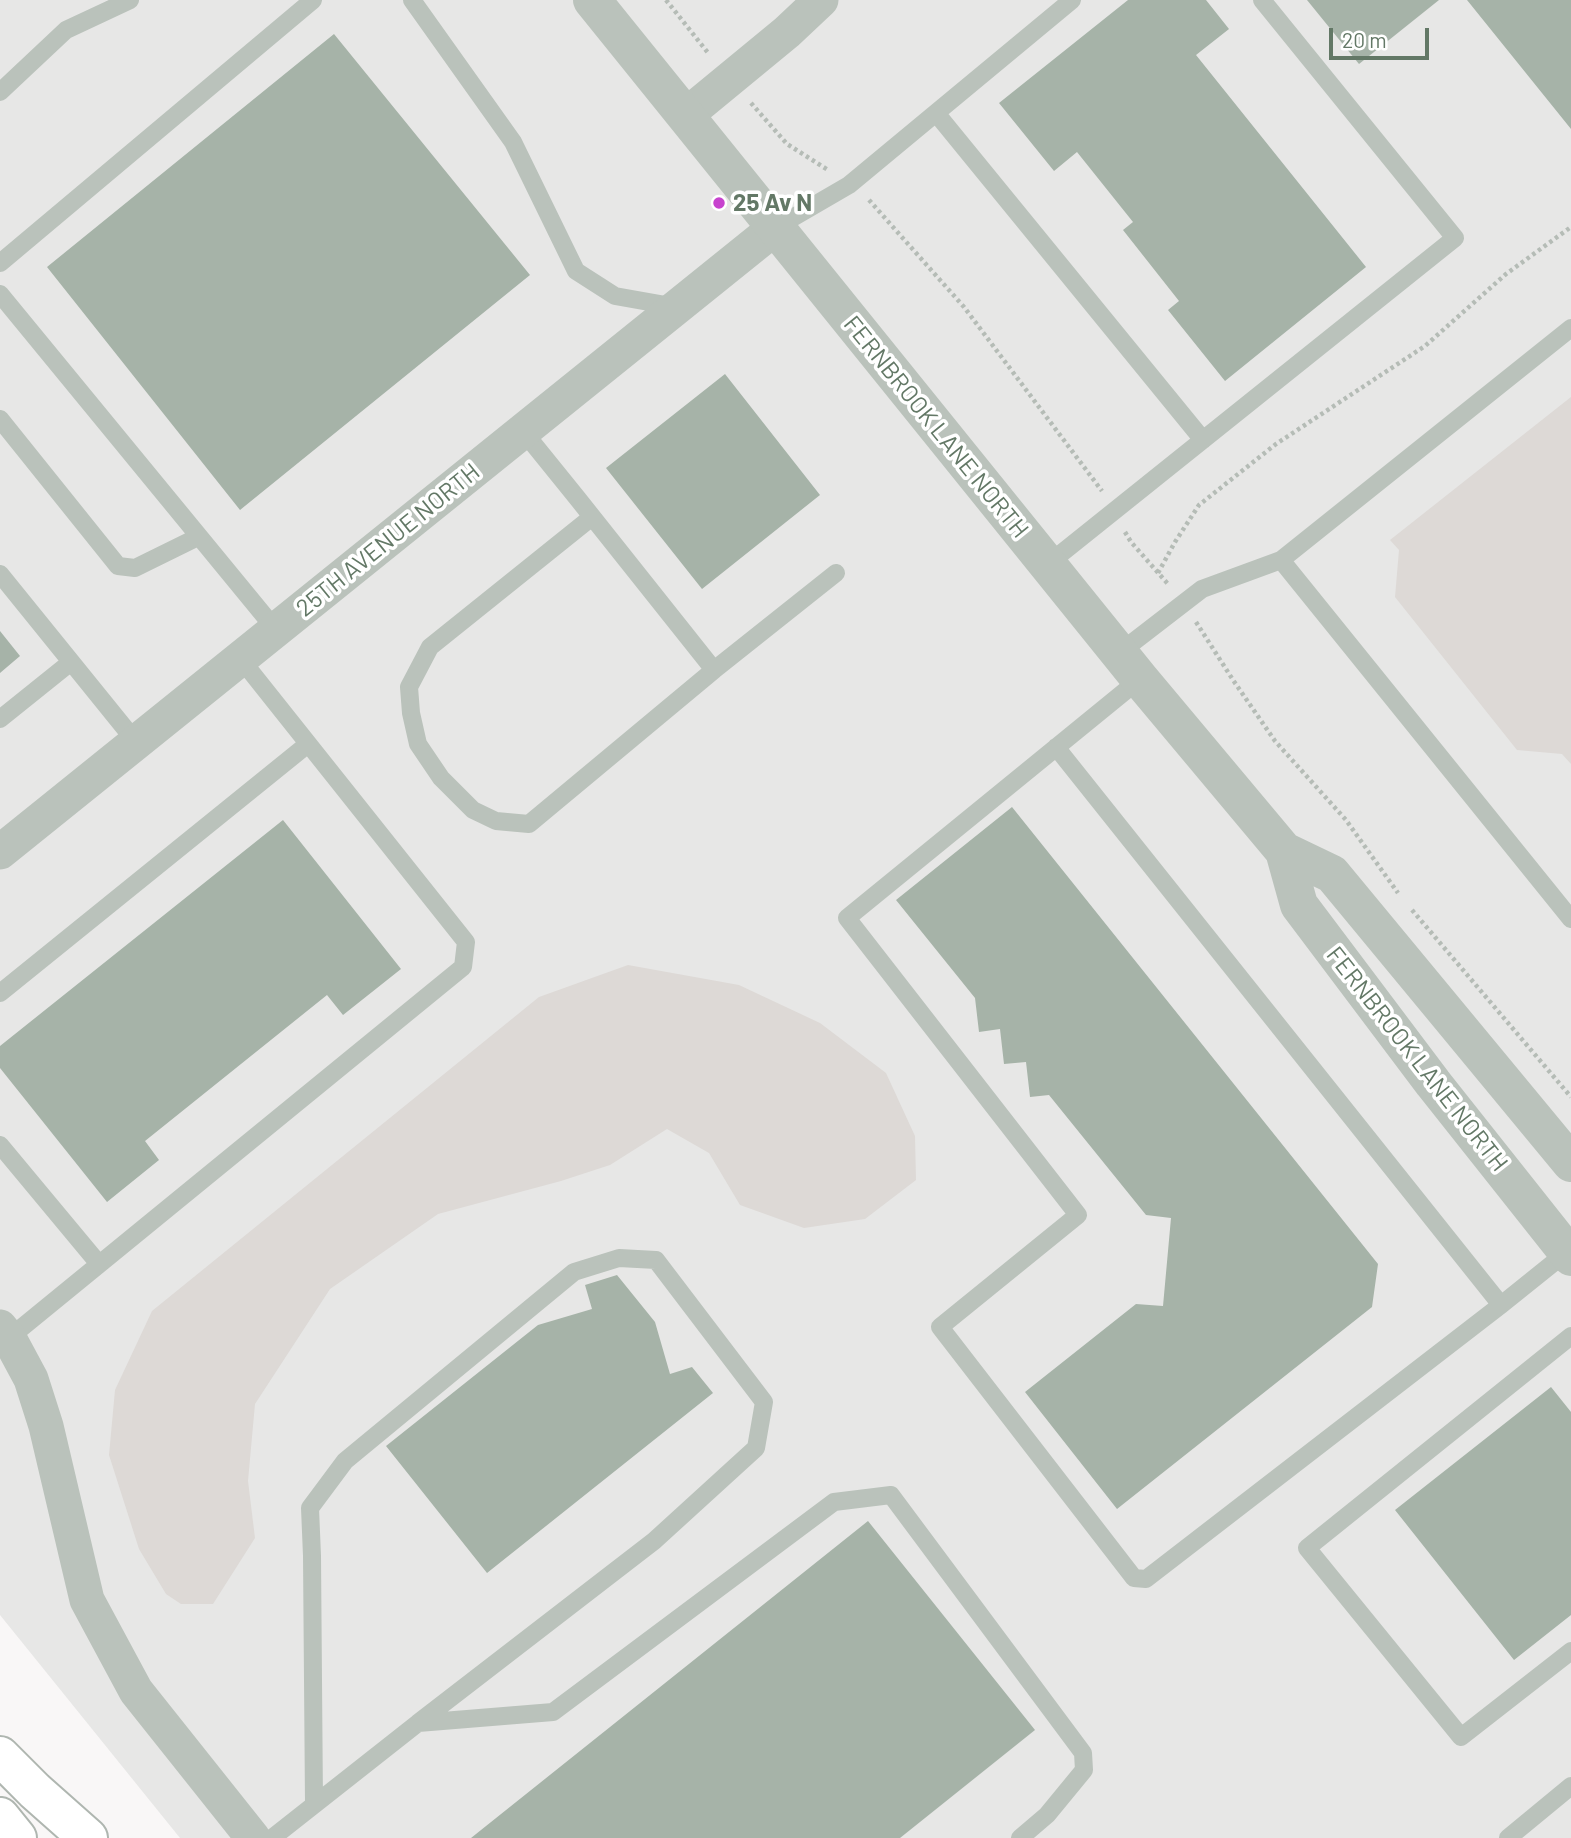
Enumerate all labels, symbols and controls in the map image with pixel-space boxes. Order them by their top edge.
scale bar [1333,14,1433,58]
text: 20 m [1342,27,1387,52]
place label: 25 Av N [733,189,812,217]
marker: 25 Av N [711,195,727,211]
street label: FERNBROOK LANE NORTH [838,310,1034,544]
street label: 25TH AVENUE NORTH [291,457,485,623]
street label: FERNBROOK LANE NORTH [1320,941,1514,1177]

